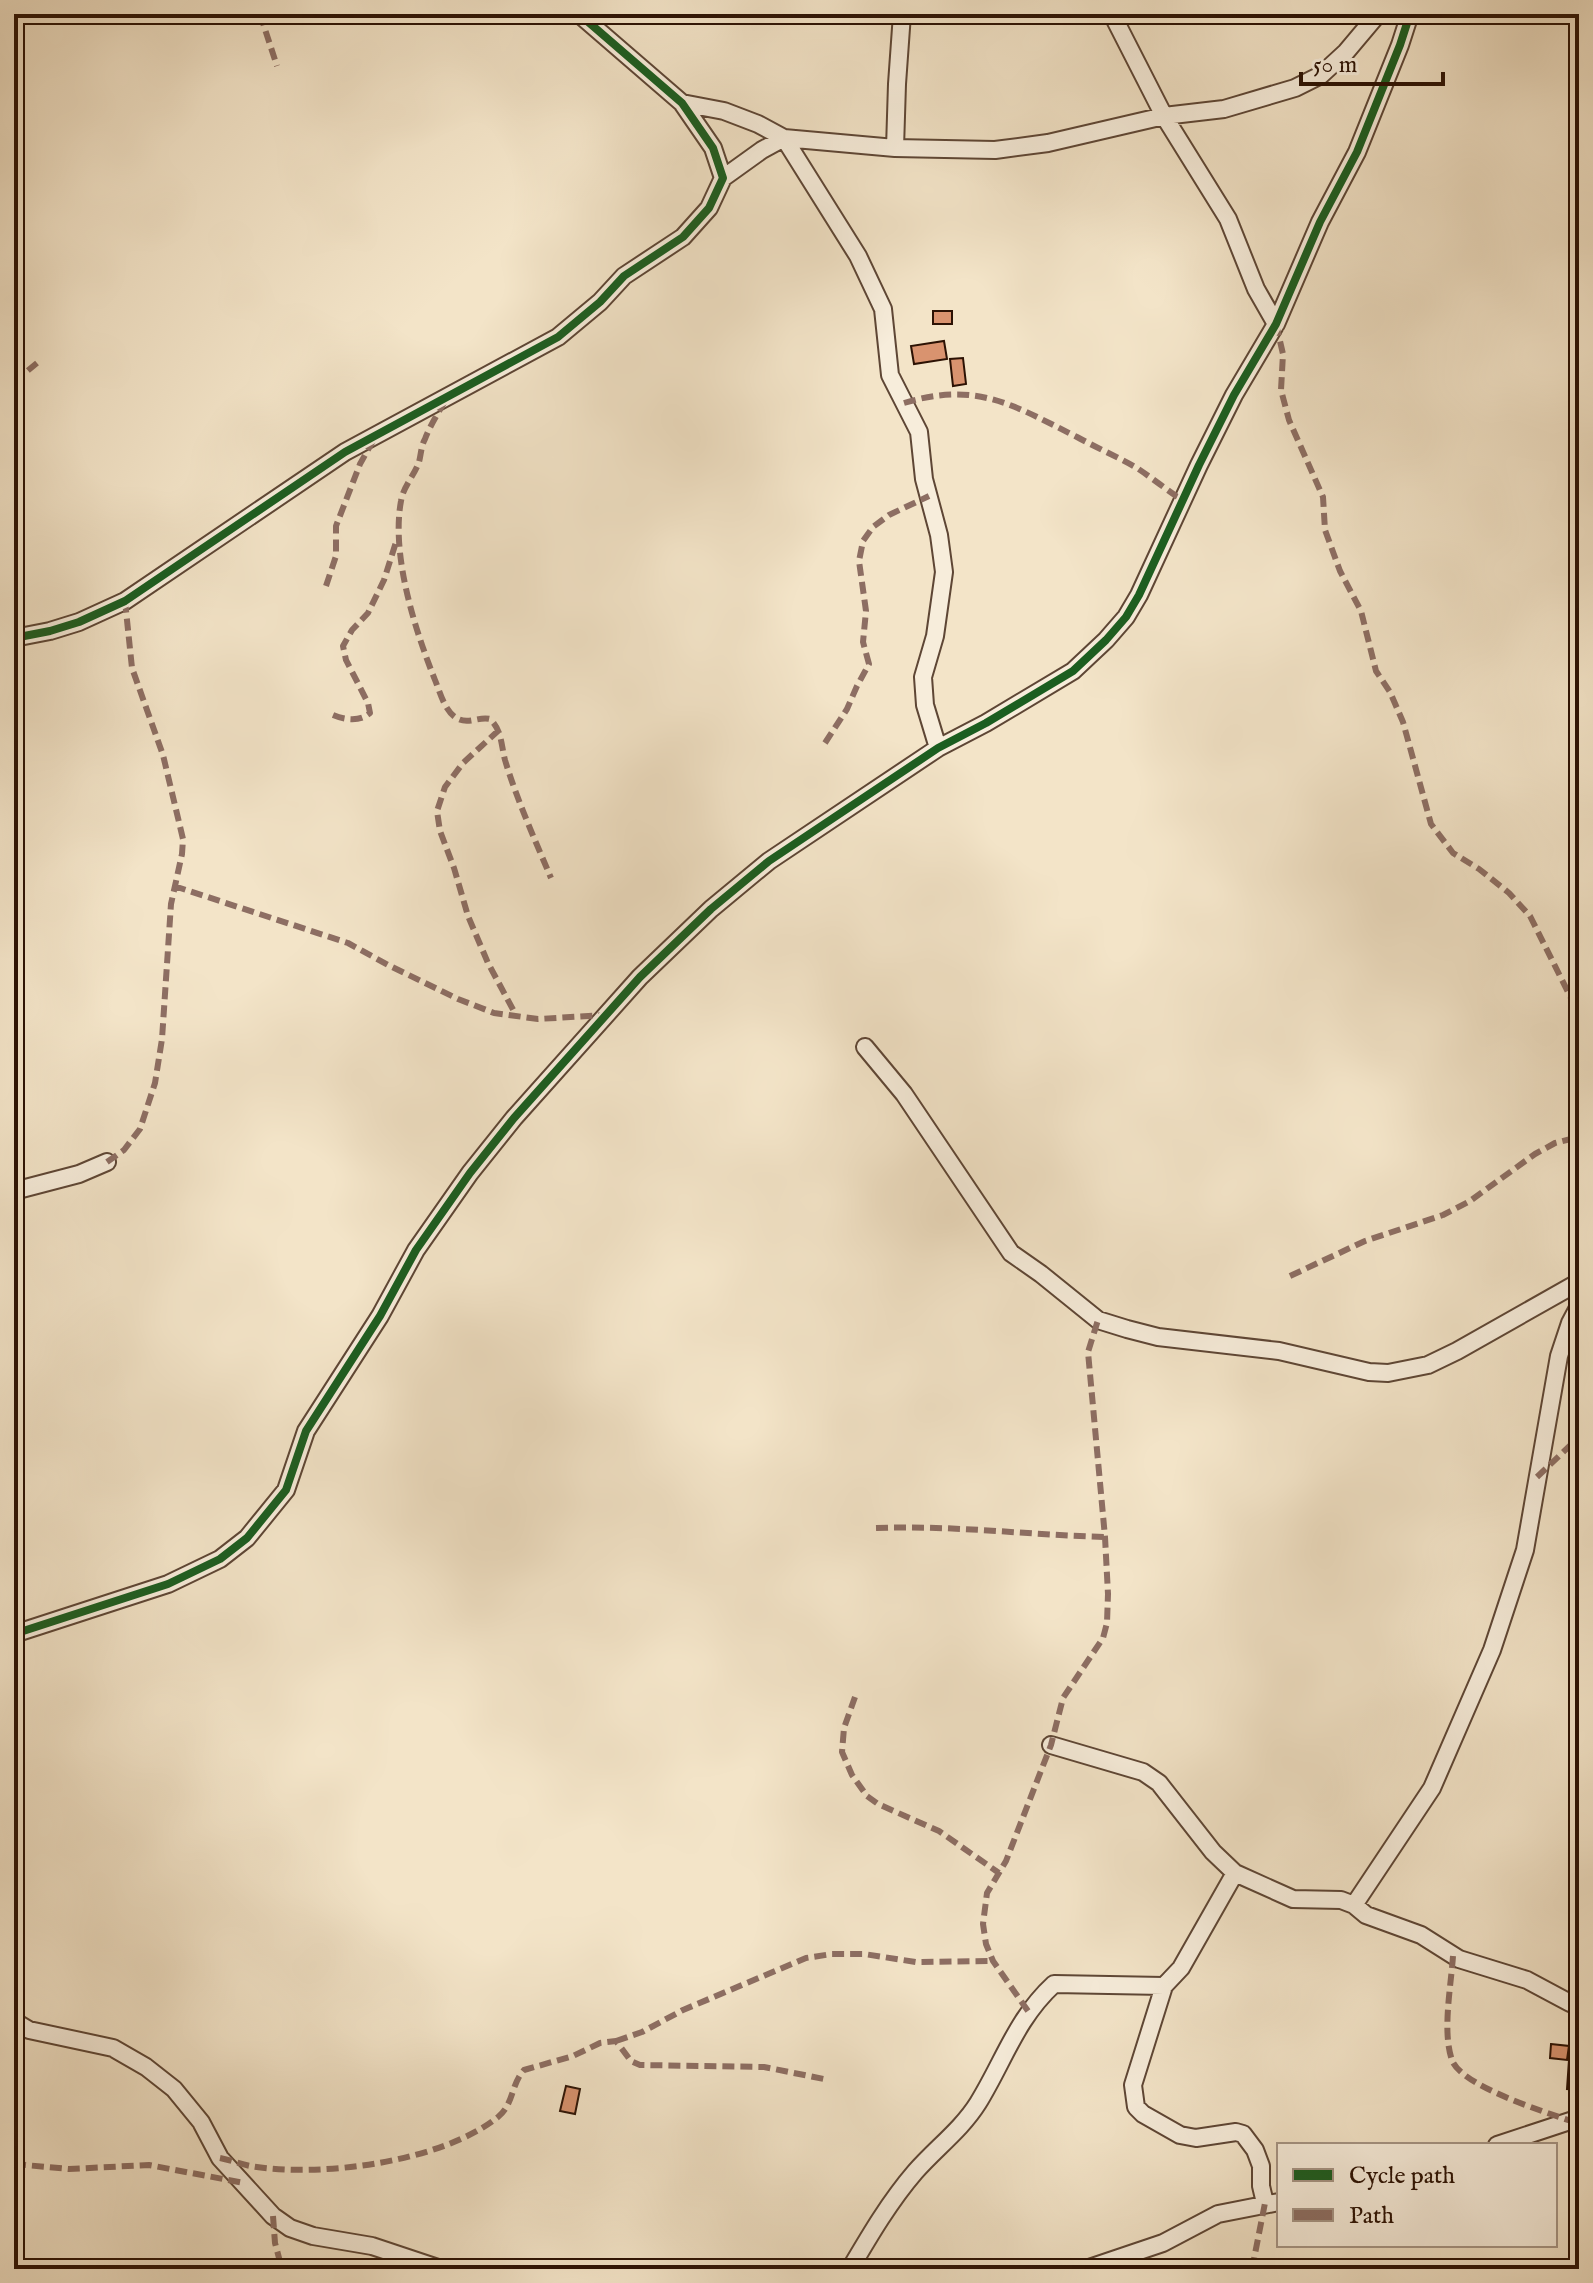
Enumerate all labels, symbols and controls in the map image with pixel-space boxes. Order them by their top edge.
scale bar [1301,36,1443,86]
text: 50 m [1313,50,1357,81]
legend [1277,2143,1557,2247]
text: Cycle path [1349,2161,1455,2192]
text: Path [1349,2201,1394,2232]

